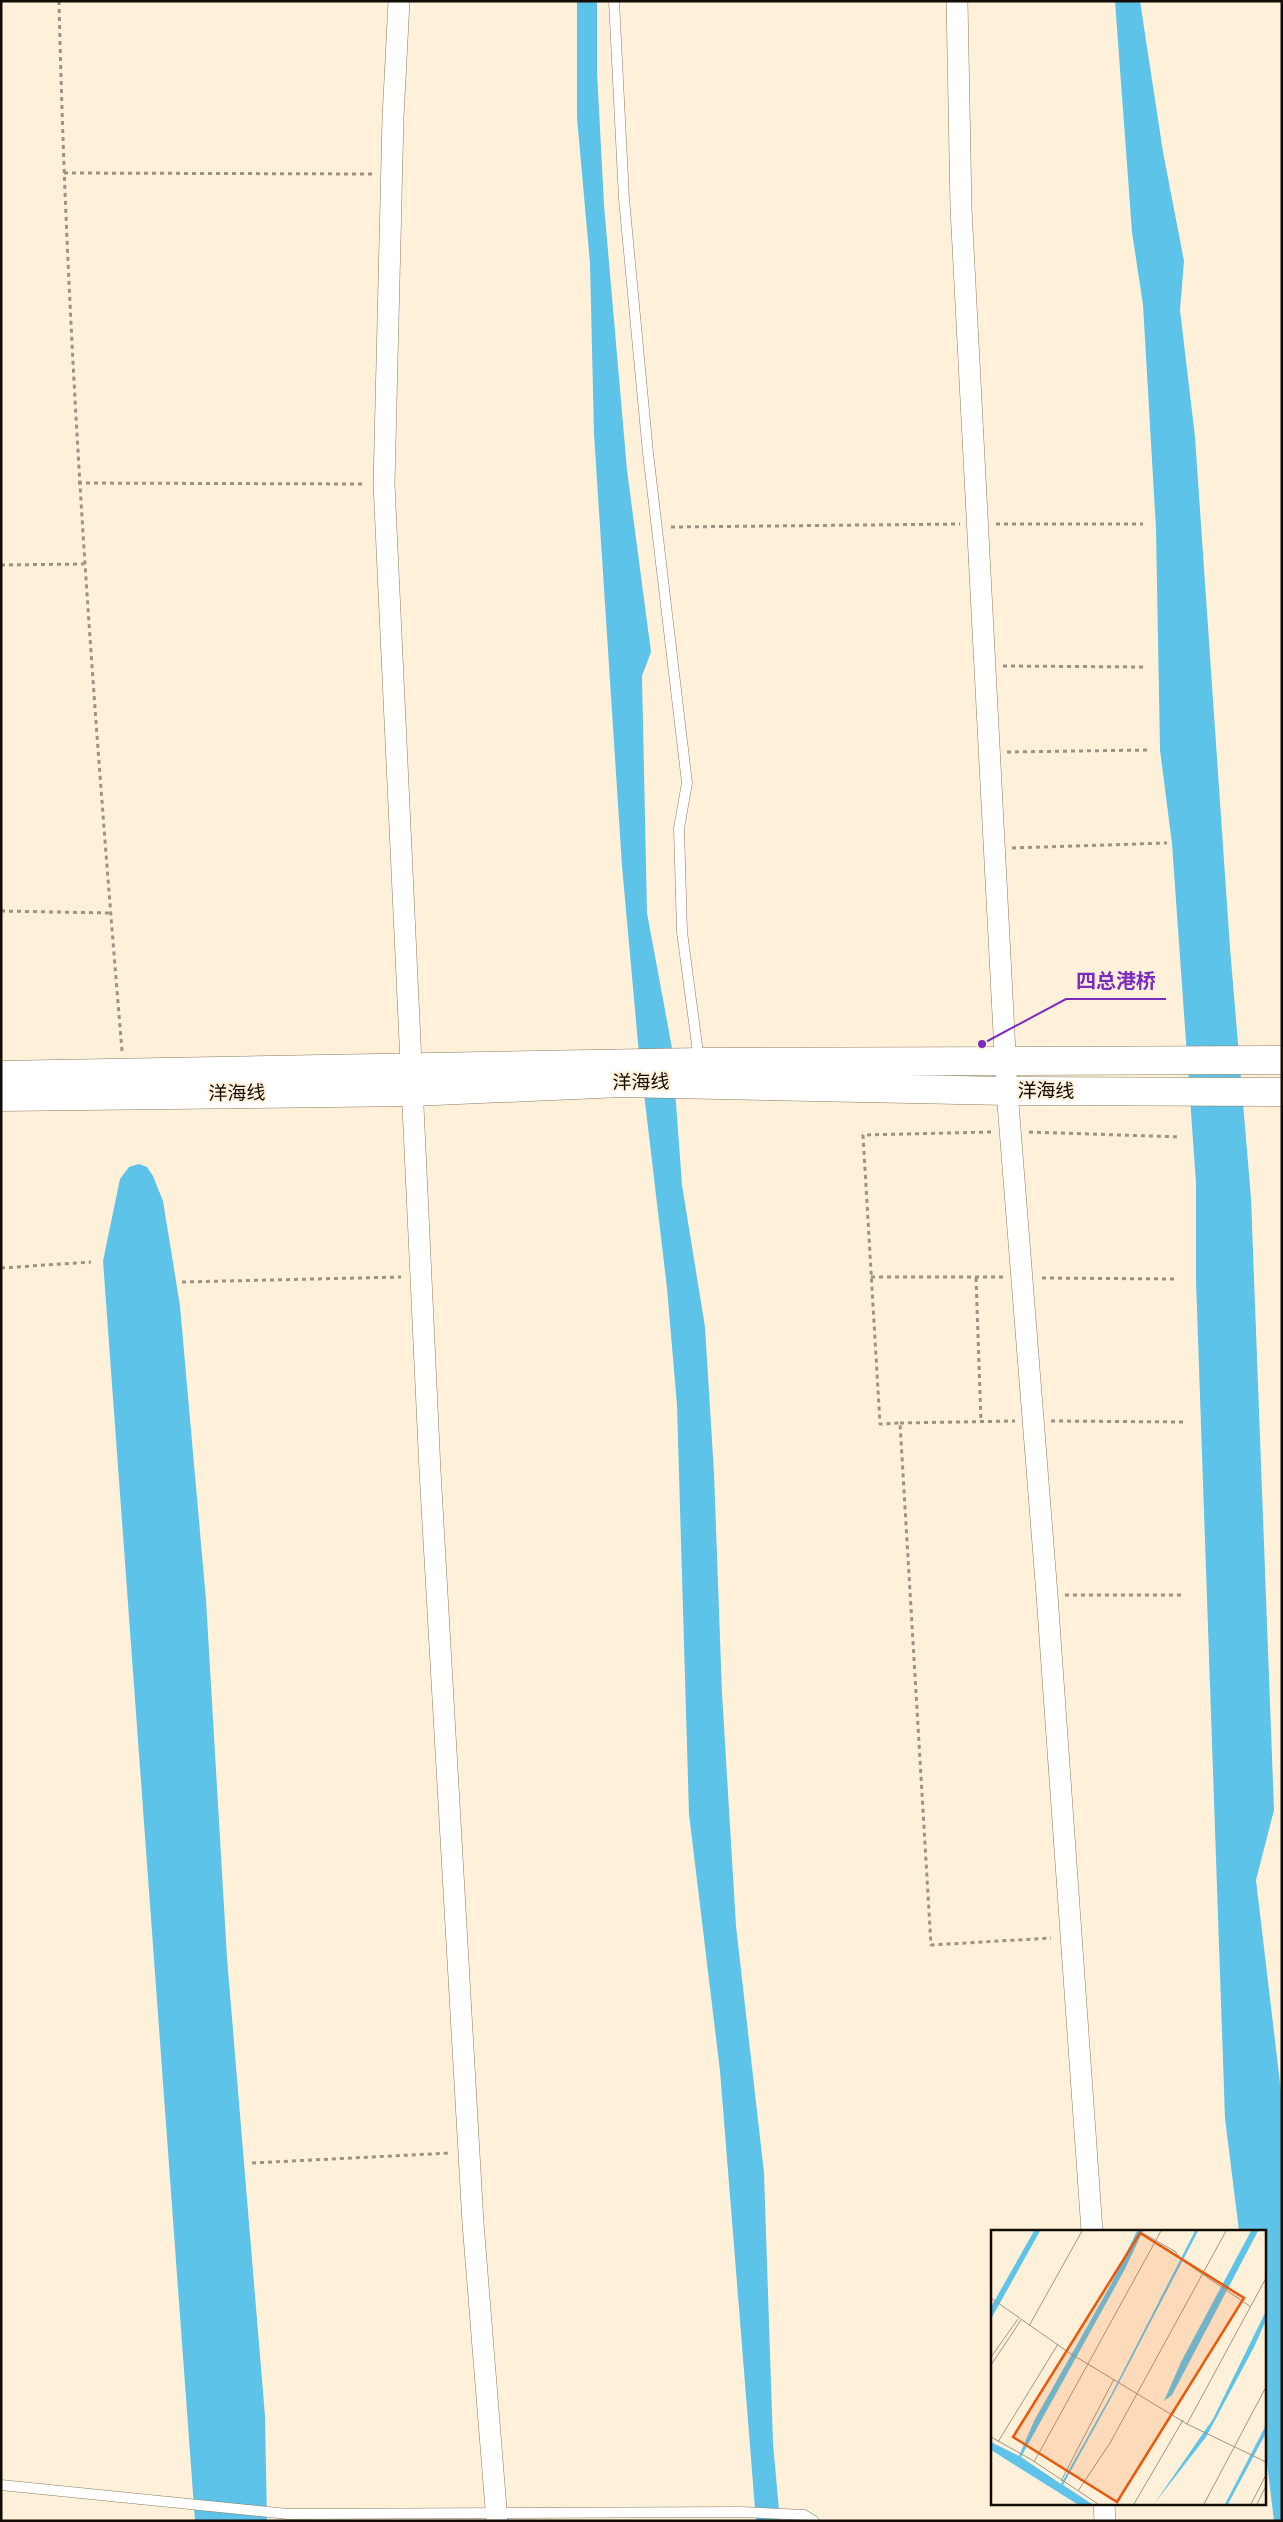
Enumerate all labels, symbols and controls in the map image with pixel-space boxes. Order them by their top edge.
callout: 四总港桥 [1066,964,1166,999]
text: 四总港桥 [1076,970,1156,994]
street label: 洋海线 [612,1071,670,1095]
street label: 洋海线 [1017,1080,1075,1103]
street label: 洋海线 [208,1082,266,1106]
inset map [991,2230,1266,2504]

